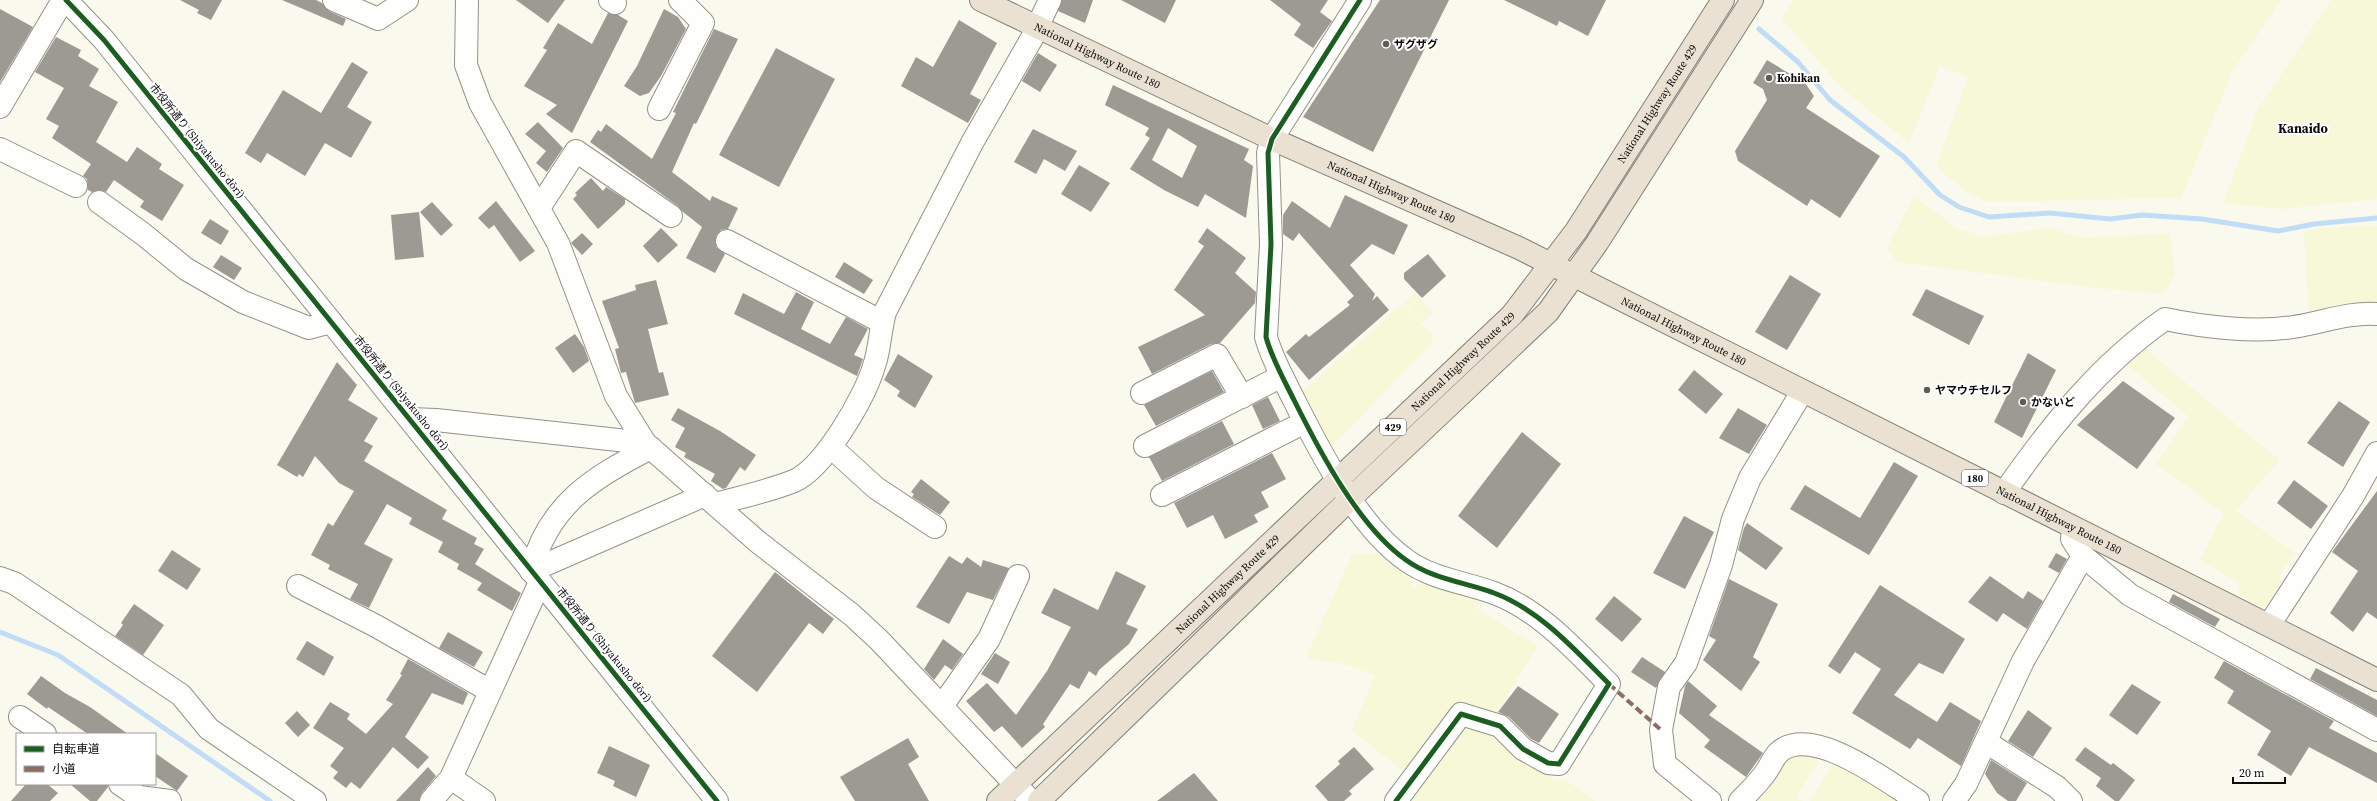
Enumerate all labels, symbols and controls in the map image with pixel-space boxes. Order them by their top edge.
street label: National Highway Route 180 [1032,19,1163,92]
place label: ザグザグ [1394,37,1438,52]
marker: ザグザグ [1381,39,1391,49]
street label: National Highway Route 429 [1614,41,1700,166]
place label: Kohikan [1777,71,1820,86]
marker: Kohikan [1764,73,1774,83]
street label: 市役所通り (Shiyakusho dōri) [146,80,248,202]
district label: Kanaido [2278,120,2328,137]
street label: National Highway Route 180 [1325,157,1458,227]
street label: National Highway Route 180 [1619,293,1749,369]
street label: National Highway Route 429 [1408,308,1518,414]
street label: 市役所通り (Shiyakusho dōri) [350,332,452,454]
place label: ヤマウチセルフ [1935,383,2012,398]
marker: ヤマウチセルフ [1922,385,1932,395]
place label: かないど [2031,395,2075,410]
marker: かないど [2018,397,2028,407]
road number: 429 [1380,419,1406,435]
road number: 180 [1962,470,1988,486]
street label: National Highway Route 180 [1994,482,2124,558]
street label: National Highway Route 429 [1172,531,1283,637]
street label: 市役所通り (Shiyakusho dōri) [553,584,655,706]
legend [16,733,156,785]
text: 自転車道 [52,741,100,757]
scale bar [2233,759,2285,785]
text: 小道 [52,761,76,777]
text: 20 m [2239,765,2265,781]

